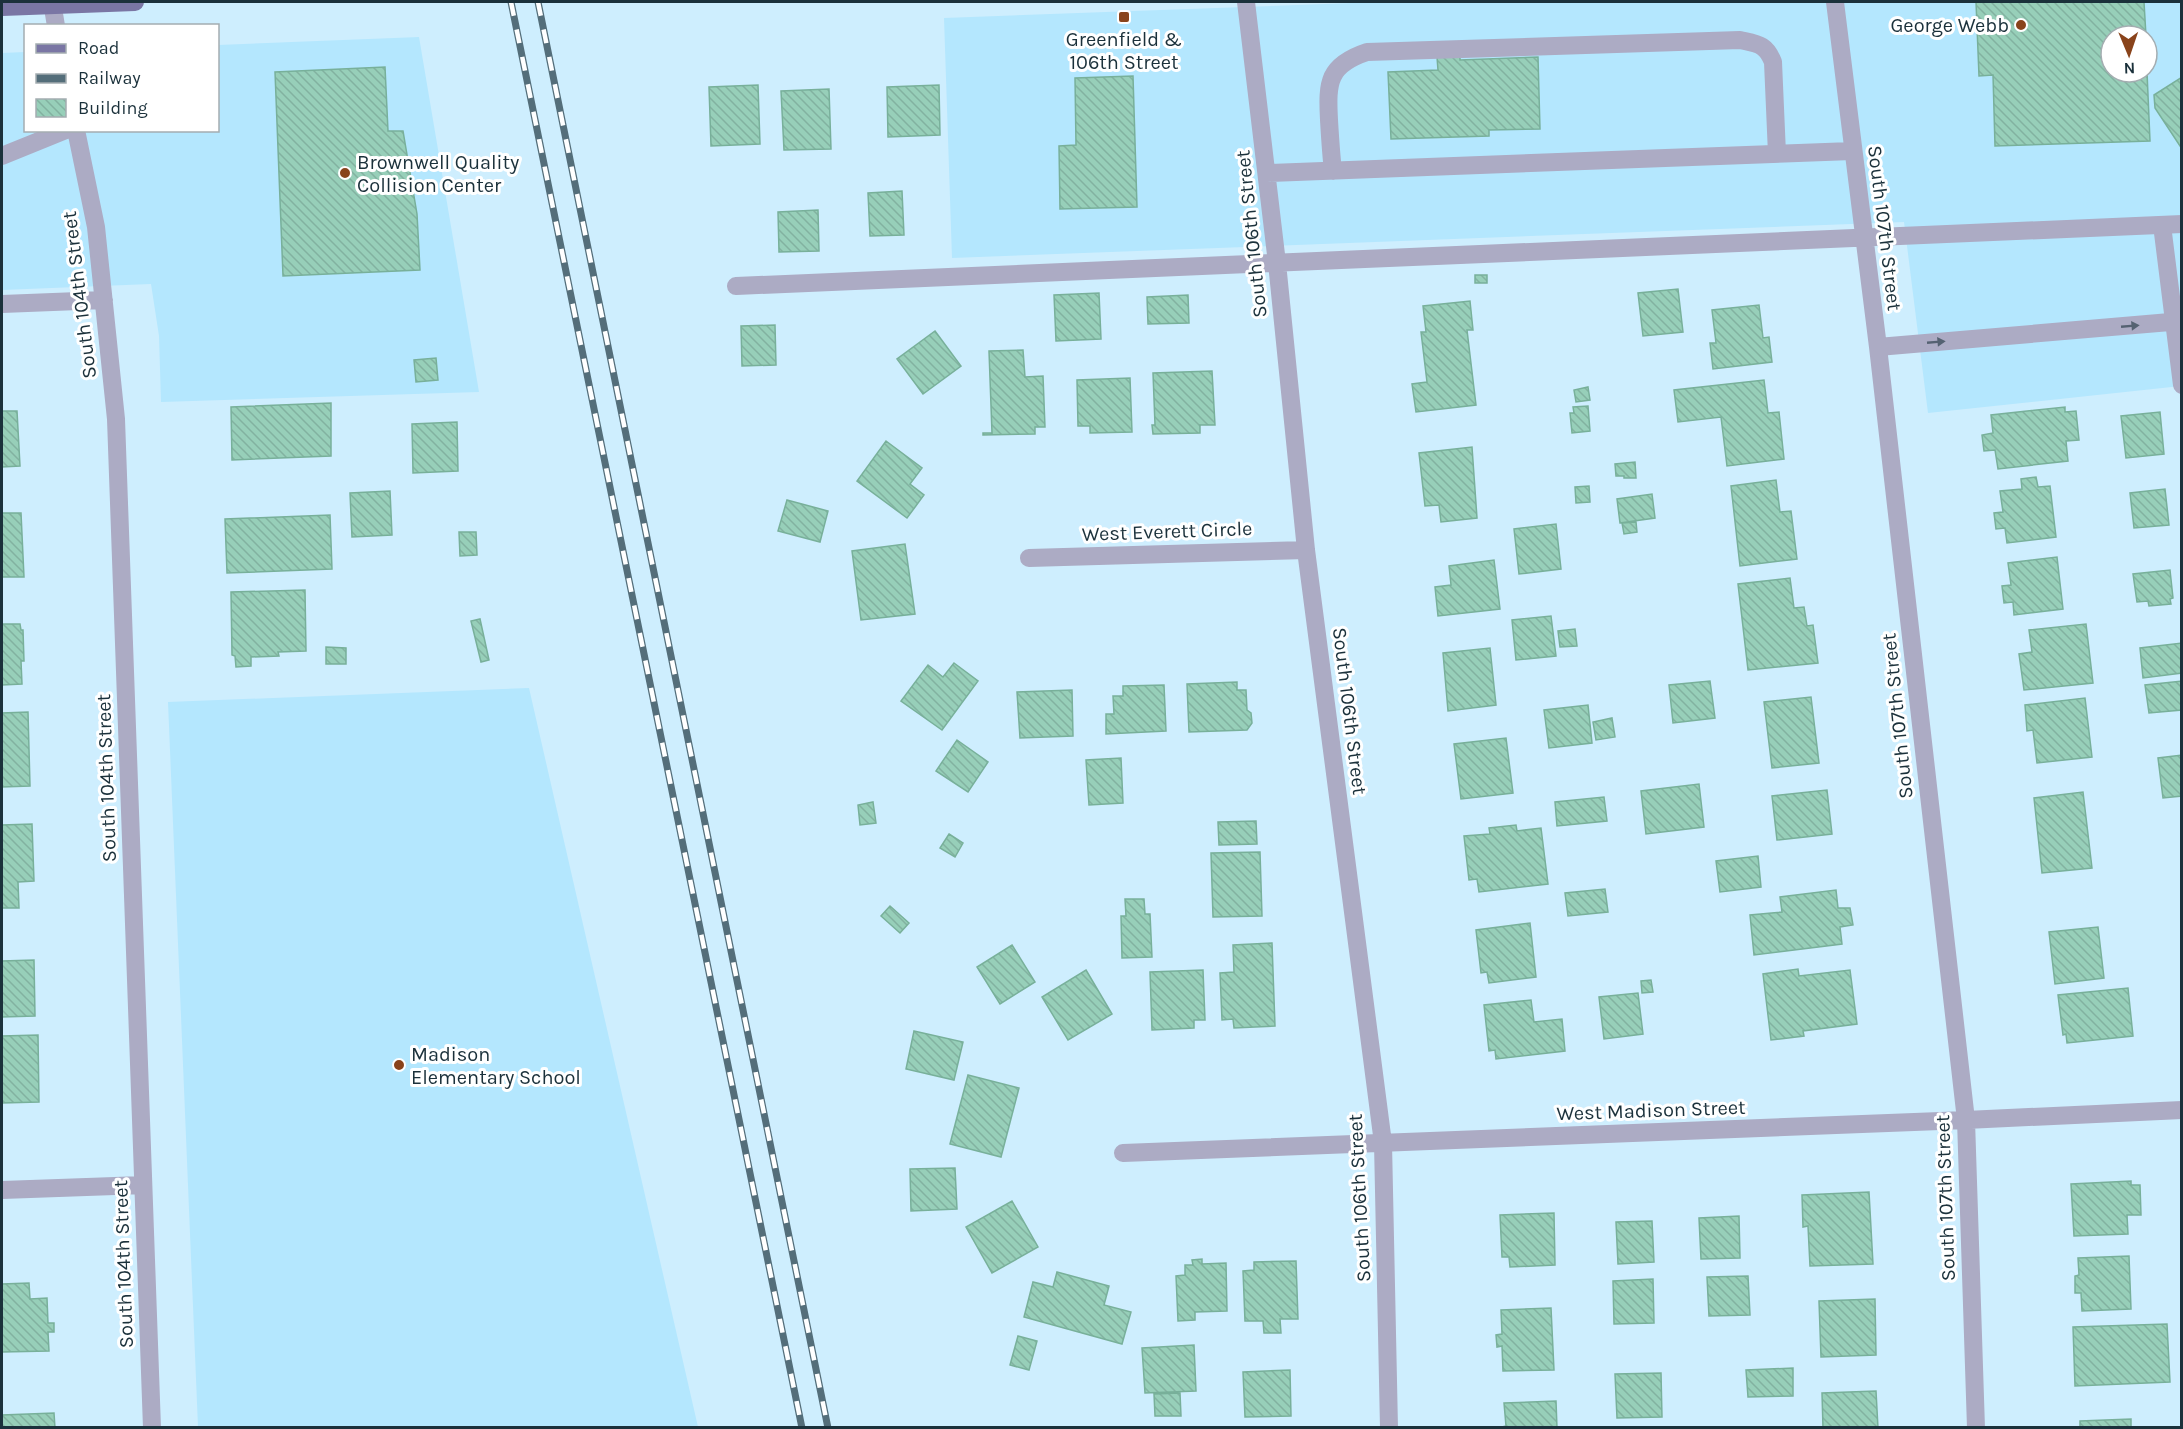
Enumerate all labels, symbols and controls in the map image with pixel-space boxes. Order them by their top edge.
marker: Greenfield & 106th Street [1117,10,1131,24]
place label: George Webb [1890,14,2009,37]
marker: George Webb [2014,18,2028,32]
legend [24,24,219,132]
north arrow [2099,24,2159,84]
place label: Greenfield & 106th Street [1066,28,1182,74]
text: Road [78,37,119,59]
text: N [2123,59,2136,78]
text: Railway [78,67,141,89]
text: Building [78,97,148,119]
street label: South 107th Street [1863,144,1906,313]
street label: South 106th Street [1231,148,1272,319]
place label: Brownwell Quality Collision Center [357,151,519,197]
marker: Brownwell Quality Collision Center [338,166,352,180]
street label: South 104th Street [58,210,101,380]
one-way arrow [2121,321,2140,330]
one-way arrow [1927,337,1946,347]
street label: West Everett Circle [1081,517,1253,546]
street label: South 106th Street [1328,626,1371,797]
street label: South 107th Street [1877,631,1918,800]
street label: South 104th Street [92,693,121,863]
place label: Madison Elementary School [411,1043,581,1089]
marker: Madison Elementary School [392,1058,406,1072]
street label: West Madison Street [1556,1096,1746,1125]
street label: South 106th Street [1344,1113,1375,1283]
street label: South 107th Street [1931,1114,1960,1282]
street label: South 104th Street [109,1179,138,1349]

